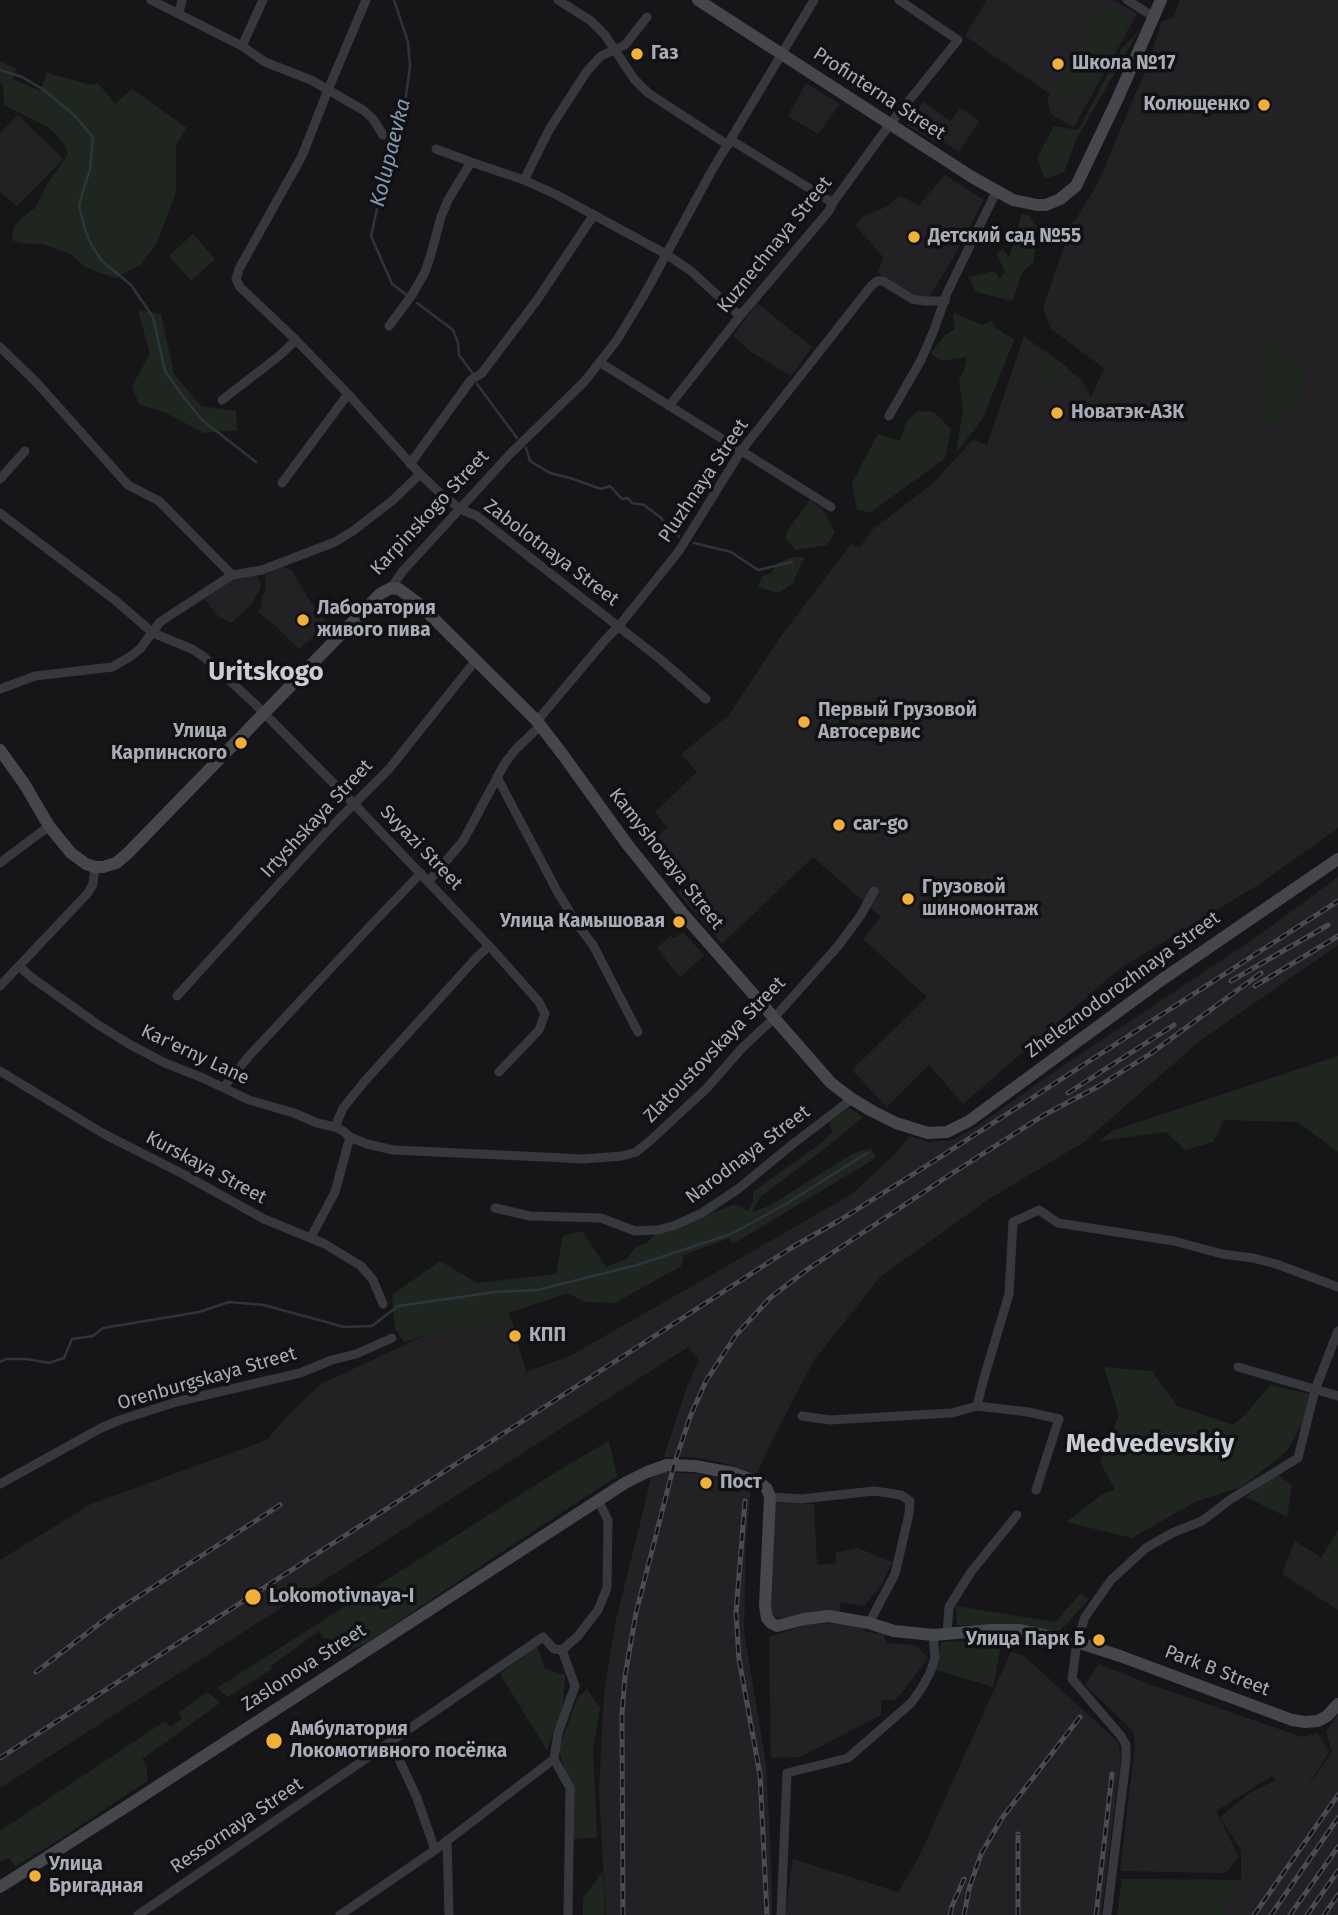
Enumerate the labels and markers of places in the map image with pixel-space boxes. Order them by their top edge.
place label: Газ [651,43,679,65]
marker: Газ [629,46,645,62]
place label: Школа №17 [1072,53,1175,75]
marker: Школа №17 [1050,56,1066,72]
place label: Колющенко [1144,94,1250,116]
marker: Колющенко [1256,97,1272,113]
place label: Детский сад №55 [928,226,1081,248]
marker: Детский сад №55 [906,229,922,245]
place label: Новатэк-АЗК [1071,402,1184,424]
marker: Новатэк-АЗК [1049,405,1065,421]
place label: Лаборатория живого пива [317,598,436,642]
marker: Лаборатория живого пива [295,612,311,628]
place label: Первый Грузовой Автосервис [818,700,977,744]
marker: Первый Грузовой Автосервис [796,714,812,730]
place label: Улица Карпинского [111,721,227,765]
marker: Улица Карпинского [233,735,249,751]
place label: car-go [853,814,908,836]
marker: car-go [831,817,847,833]
place label: Грузовой шиномонтаж [922,877,1038,921]
marker: Грузовой шиномонтаж [900,891,916,907]
place label: Улица Камышовая [500,911,665,933]
marker: Улица Камышовая [671,914,687,930]
place label: КПП [529,1325,566,1347]
marker: КПП [507,1328,523,1344]
place label: Пост [720,1472,762,1494]
marker: Пост [698,1475,714,1491]
place label: Lokomotivnaya-I [269,1586,414,1608]
marker: Lokomotivnaya-I [243,1587,263,1607]
place label: Улица Парк Б [966,1629,1085,1651]
marker: Улица Парк Б [1091,1632,1107,1648]
place label: Амбулатория Локомотивного посёлка [290,1719,507,1763]
marker: Амбулатория Локомотивного посёлка [264,1731,284,1751]
place label: Улица Бригадная [49,1854,143,1898]
marker: Улица Бригадная [27,1868,43,1884]

